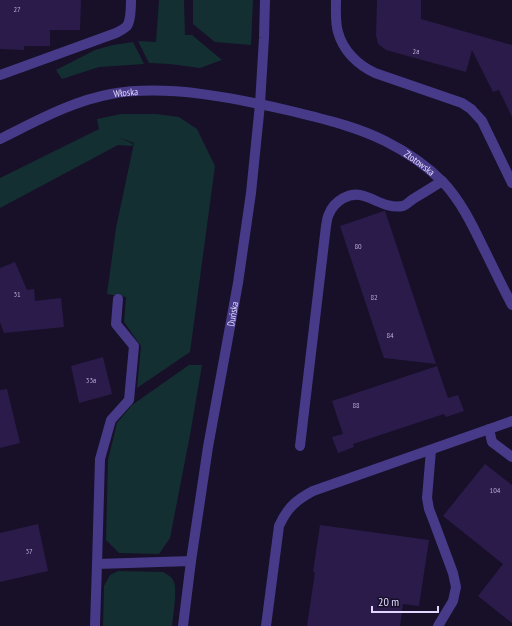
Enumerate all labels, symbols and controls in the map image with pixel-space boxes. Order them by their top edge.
house number: 27 [13,4,21,14]
house number: 2a [413,46,419,56]
street label: Włoska [112,84,138,100]
street label: Złotowska [402,147,438,178]
house number: 80 [354,241,362,251]
house number: 31 [13,289,21,299]
house number: 82 [370,292,378,302]
street label: Duńska [224,300,241,328]
house number: 84 [386,330,394,340]
house number: 33a [86,375,96,385]
house number: 88 [352,400,360,410]
house number: 104 [490,485,501,495]
house number: 37 [25,546,33,556]
scale bar [372,588,438,614]
text: 20 m [378,594,399,609]

